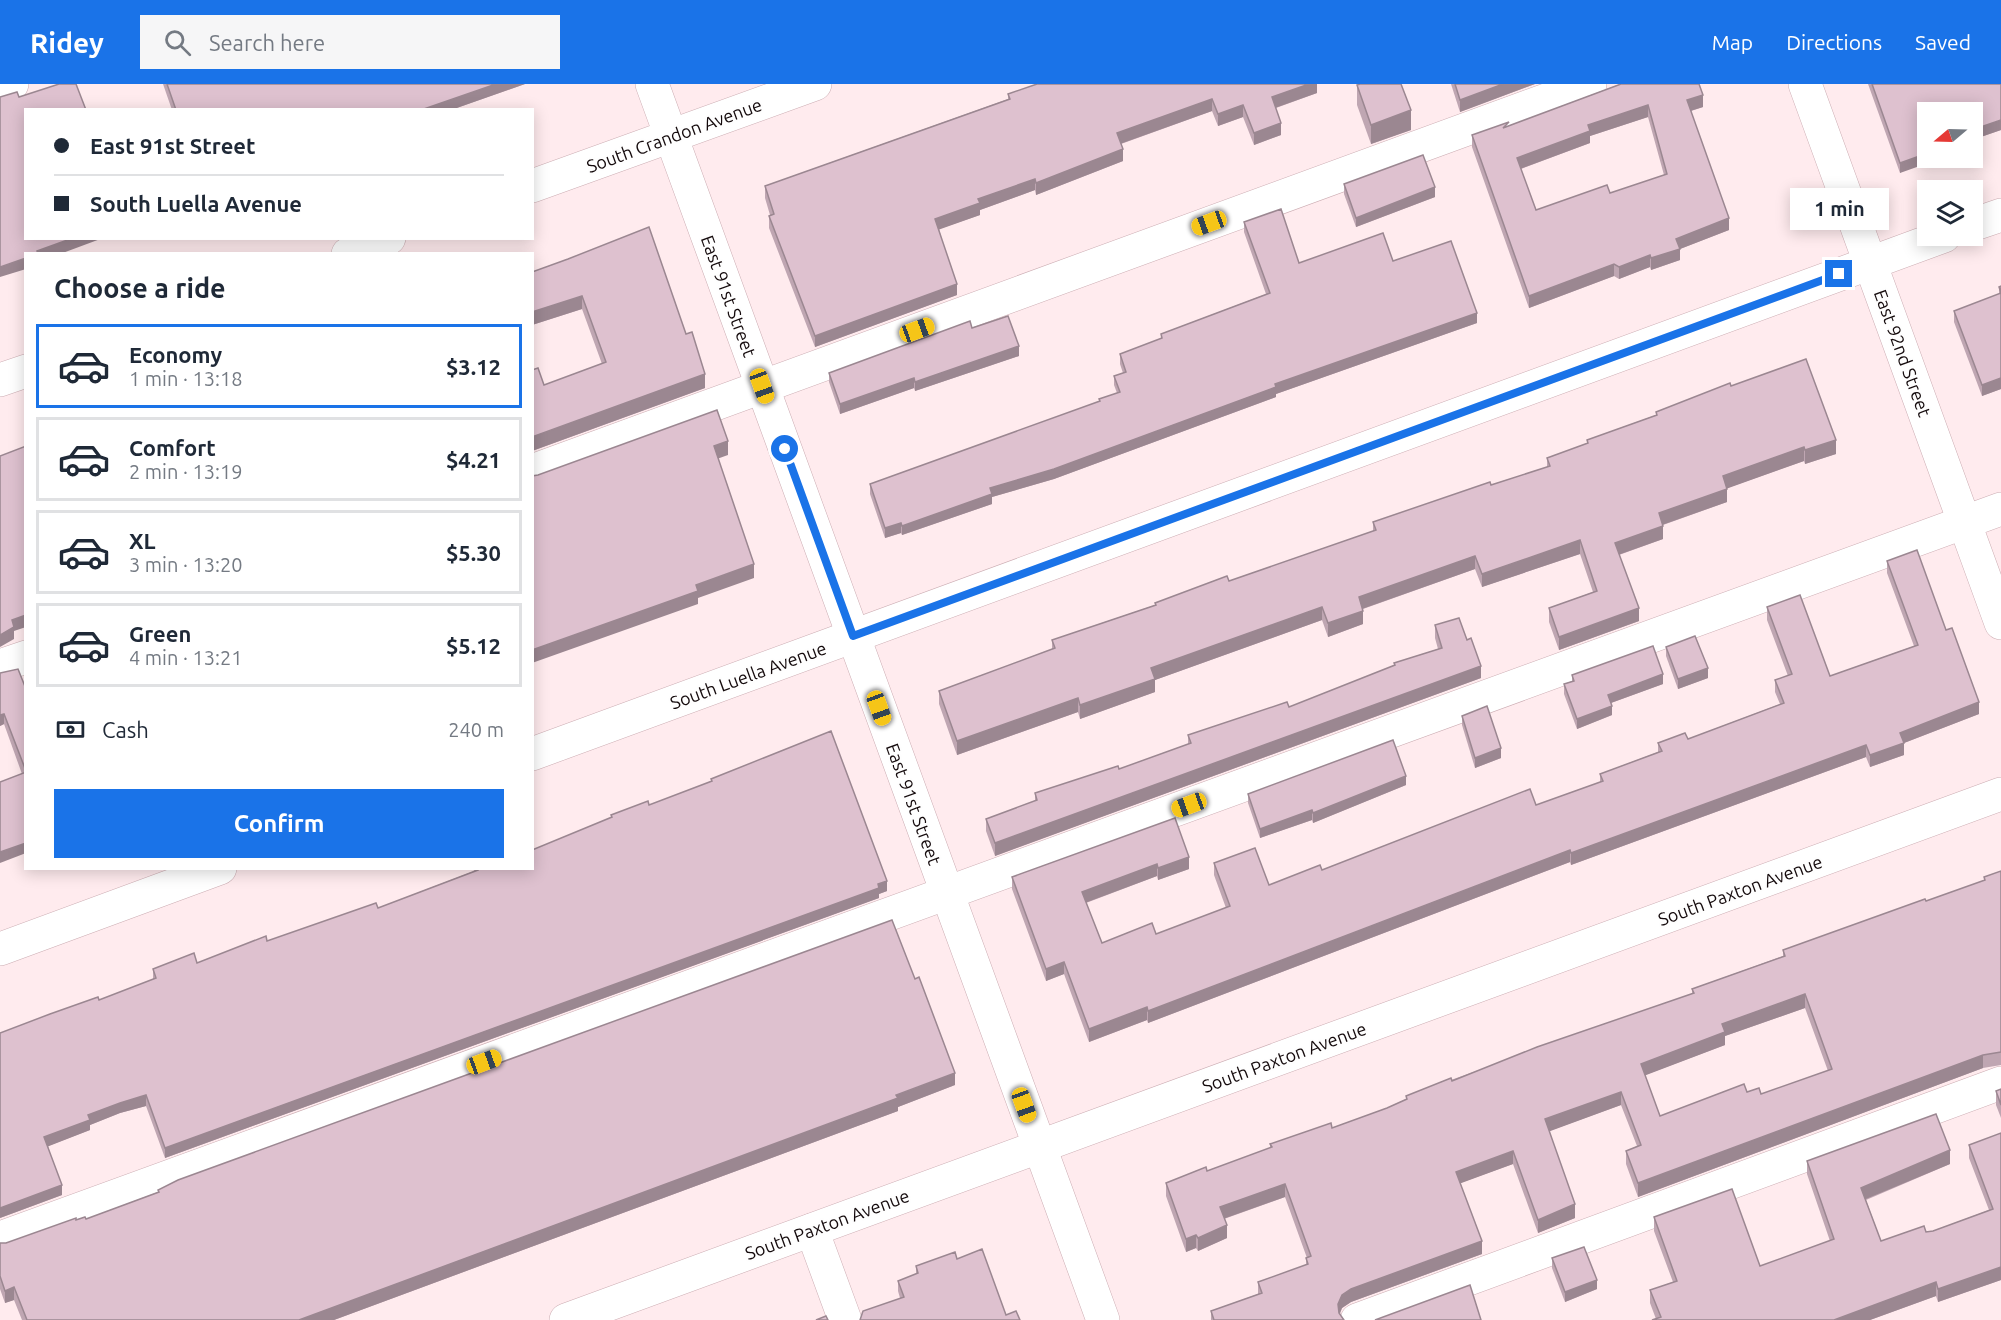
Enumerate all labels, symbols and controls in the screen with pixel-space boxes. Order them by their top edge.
search box [140,15,560,69]
icon: search [161,26,194,59]
text: Ridey [30,27,104,58]
text: Search here [209,30,325,55]
text: Map [1712,30,1753,54]
text: Directions [1786,30,1882,54]
text: Saved [1915,30,1971,54]
street label: South Crandon Avenue [584,94,764,176]
north arrow [1917,102,1983,168]
map controls [1917,102,1983,246]
text: East 91st Street [90,133,256,158]
button: layers [1917,180,1983,246]
callout: 1 min [1790,187,1888,229]
text: South Luella Avenue [90,191,302,216]
text: 1 min [1814,197,1865,220]
car [1189,208,1229,238]
street label: East 91st Street [698,232,760,360]
route end [1825,260,1852,287]
text: Choose a ride [54,273,226,303]
street label: East 92nd Street [1871,287,1935,419]
car [897,315,937,345]
icon: car [57,339,111,393]
text: Economy [129,342,222,367]
text: $3.12 [446,354,501,379]
car [747,366,777,406]
text: 1 min · 13:18 [129,367,243,390]
icon: car [57,432,111,486]
text: Comfort [129,435,216,460]
route start [771,435,798,462]
text: $4.21 [446,447,501,472]
text: 2 min · 13:19 [129,460,243,483]
icon: car [57,525,111,579]
text: XL [129,528,156,553]
text: $5.30 [446,540,501,565]
text: 3 min · 13:20 [129,553,243,576]
icon: car [57,618,111,672]
text: Green [129,621,191,646]
text: $5.12 [446,633,501,658]
street label: South Luella Avenue [667,637,829,713]
text: 4 min · 13:21 [129,646,243,669]
car [864,688,894,728]
icon: cash [54,713,87,746]
text: Cash [102,717,149,742]
text: 240 m [448,718,504,741]
street label: East 91st Street [883,740,945,868]
button: Confirm [54,789,504,858]
car [1169,790,1209,820]
street label: South Paxton Avenue [1655,851,1825,929]
street label: South Paxton Avenue [1199,1018,1369,1096]
car [464,1047,504,1077]
car [1009,1085,1039,1125]
street label: South Paxton Avenue [742,1185,912,1263]

